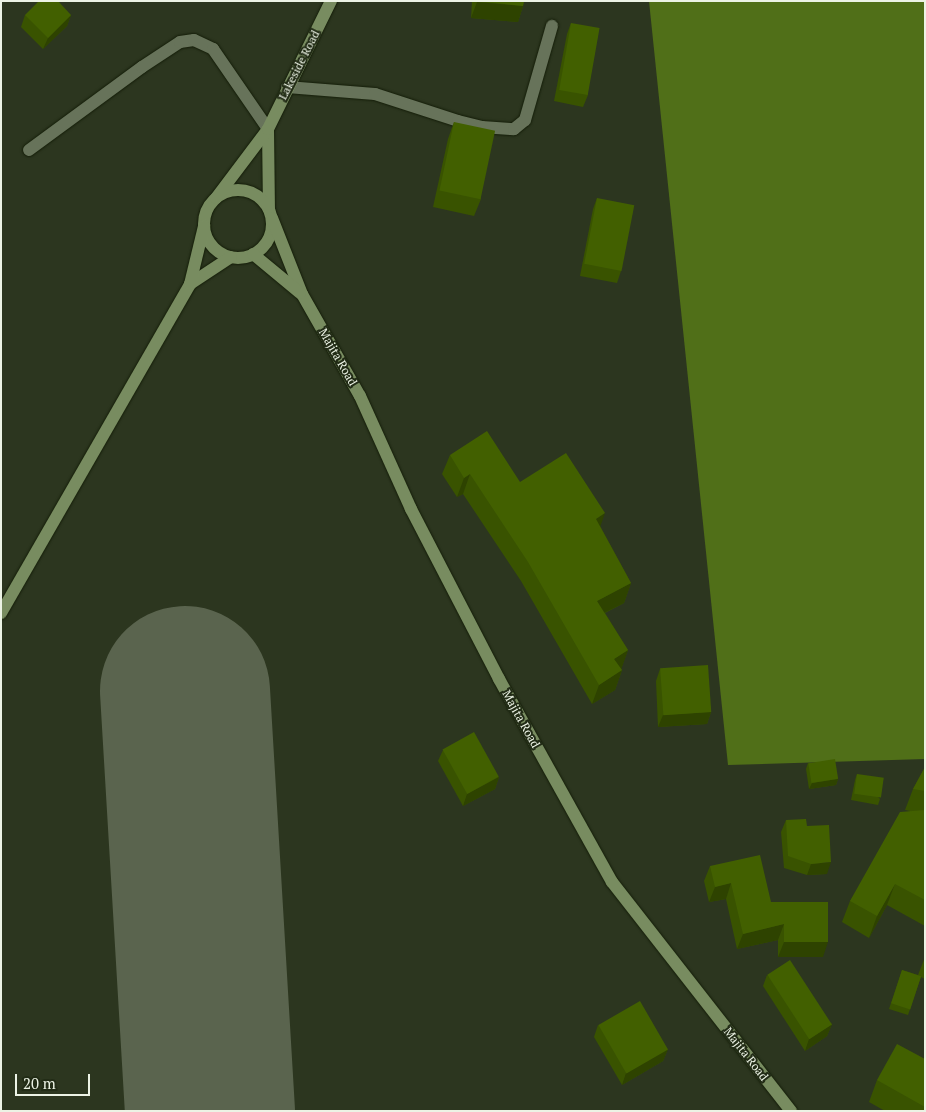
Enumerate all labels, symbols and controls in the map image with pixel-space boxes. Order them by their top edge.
street label: Lakeside Road [275,28,323,102]
street label: Majita Road [316,326,360,388]
street label: Majita Road [499,688,543,750]
street label: Majita Road [721,1024,771,1084]
scale bar [18,1064,92,1096]
text: 20 m [23,1073,56,1093]

